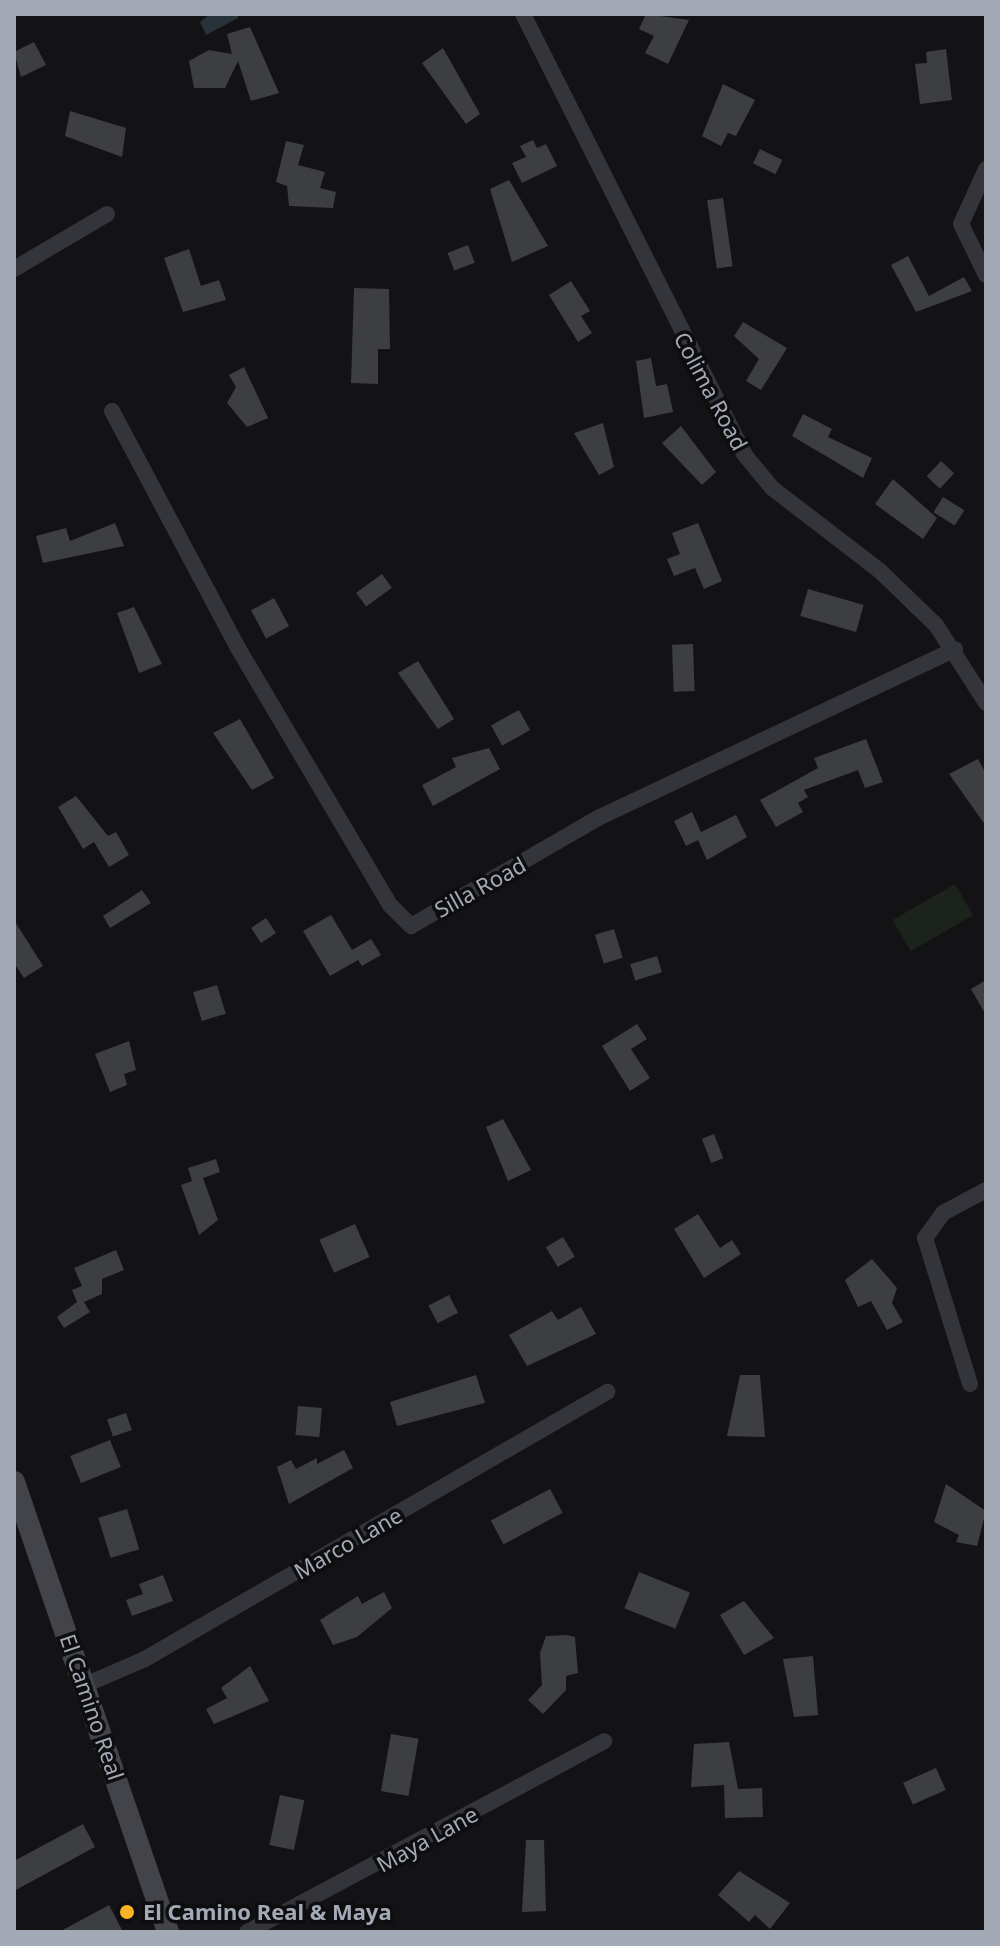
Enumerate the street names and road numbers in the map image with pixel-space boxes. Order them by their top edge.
street label: Colima Road [669,327,753,455]
street label: Silla Road [430,851,530,923]
street label: Marco Lane [289,1501,407,1585]
street label: El Camino Real [55,1630,129,1784]
street label: Maya Lane [372,1800,482,1878]

